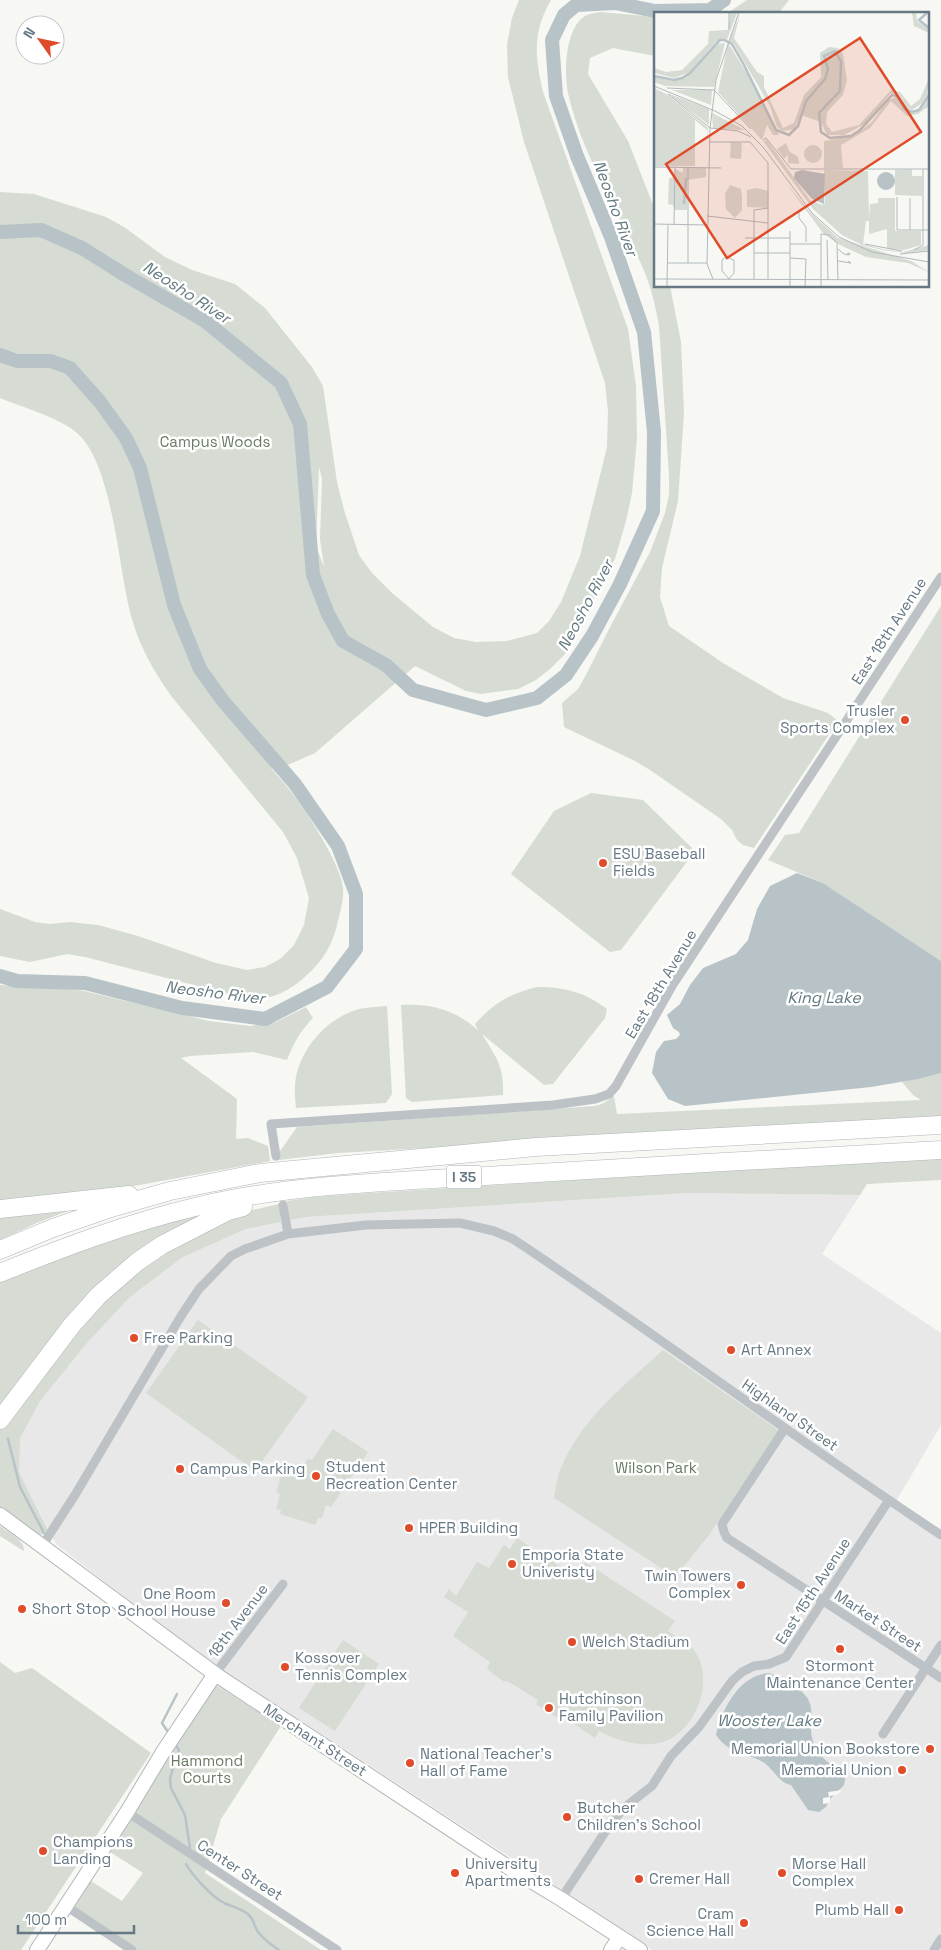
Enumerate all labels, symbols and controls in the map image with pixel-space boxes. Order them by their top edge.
inset map [654,12,928,288]
north arrow [15,15,65,65]
text: N [19,24,39,42]
water label: Neosho River [589,158,643,261]
water label: Neosho River [139,256,236,330]
park label: Campus Woods [160,432,270,451]
water label: Neosho River [553,554,619,654]
street label: East 18th Avenue [847,574,930,688]
place label: Trusler Sports Complex [780,701,895,737]
marker: Trusler Sports Complex [899,714,911,726]
place label: ESU Baseball Fields [613,844,705,880]
marker: ESU Baseball Fields [597,857,609,869]
street label: East 18th Avenue [621,926,701,1042]
water label: Neosho River [164,976,268,1009]
water label: King Lake [787,987,861,1008]
road number: I 35 [446,1166,482,1188]
place label: Free Parking [144,1328,233,1347]
marker: Free Parking [128,1332,140,1344]
place label: Art Annex [741,1340,812,1359]
marker: Art Annex [725,1344,737,1356]
street label: Highland Street [738,1374,842,1455]
place label: Student Recreation Center [326,1457,458,1493]
park label: Wilson Park [615,1458,697,1477]
place label: Campus Parking [190,1459,305,1478]
marker: Campus Parking [174,1463,186,1475]
marker: Student Recreation Center [310,1470,322,1482]
place label: HPER Building [419,1518,518,1537]
marker: HPER Building [403,1522,415,1534]
street label: East 15th Avenue [771,1534,854,1648]
place label: Emporia State Univeristy [522,1545,624,1581]
marker: Emporia State Univeristy [506,1558,518,1570]
place label: Twin Towers Complex [644,1566,731,1602]
marker: Twin Towers Complex [735,1579,747,1591]
street label: 18th Avenue [203,1580,272,1662]
place label: One Room School House [117,1584,216,1620]
street label: Market Street [831,1585,926,1656]
marker: One Room School House [220,1597,232,1609]
place label: Short Stop [32,1599,111,1618]
marker: Short Stop [16,1603,28,1615]
place label: Welch Stadium [582,1632,689,1651]
marker: Welch Stadium [566,1636,578,1648]
marker: Stormont Maintenance Center [834,1643,846,1655]
place label: Kossover Tennis Complex [295,1648,408,1684]
place label: Stormont Maintenance Center [766,1656,914,1692]
marker: Kossover Tennis Complex [279,1661,291,1673]
place label: Hutchinson Family Pavilion [559,1689,664,1725]
street label: Merchant Street [260,1699,371,1780]
marker: Hutchinson Family Pavilion [543,1702,555,1714]
water label: Wooster Lake [717,1710,822,1731]
place label: Memorial Union Bookstore [731,1739,920,1758]
marker: Memorial Union Bookstore [924,1743,936,1755]
place label: National Teacher’s Hall of Fame [420,1744,552,1780]
park label: Hammond Courts [171,1751,243,1787]
marker: National Teacher’s Hall of Fame [404,1757,416,1769]
place label: Memorial Union [781,1760,892,1779]
marker: Memorial Union [896,1764,908,1776]
place label: Butcher Children's School [577,1798,701,1834]
marker: Butcher Children's School [561,1811,573,1823]
place label: Champions Landing [53,1832,133,1868]
street label: Center Street [194,1835,287,1904]
marker: Champions Landing [37,1845,49,1857]
place label: University Apartments [465,1854,551,1890]
place label: Morse Hall Complex [792,1854,866,1890]
marker: University Apartments [449,1867,461,1879]
marker: Morse Hall Complex [776,1867,788,1879]
place label: Cremer Hall [649,1869,730,1888]
marker: Cremer Hall [633,1873,645,1885]
place label: Plumb Hall [815,1900,889,1919]
scale bar [18,1902,134,1934]
place label: Cram Science Hall [647,1904,734,1940]
marker: Plumb Hall [893,1904,905,1916]
text: 100 m [25,1910,67,1929]
marker: Cram Science Hall [738,1917,750,1929]

